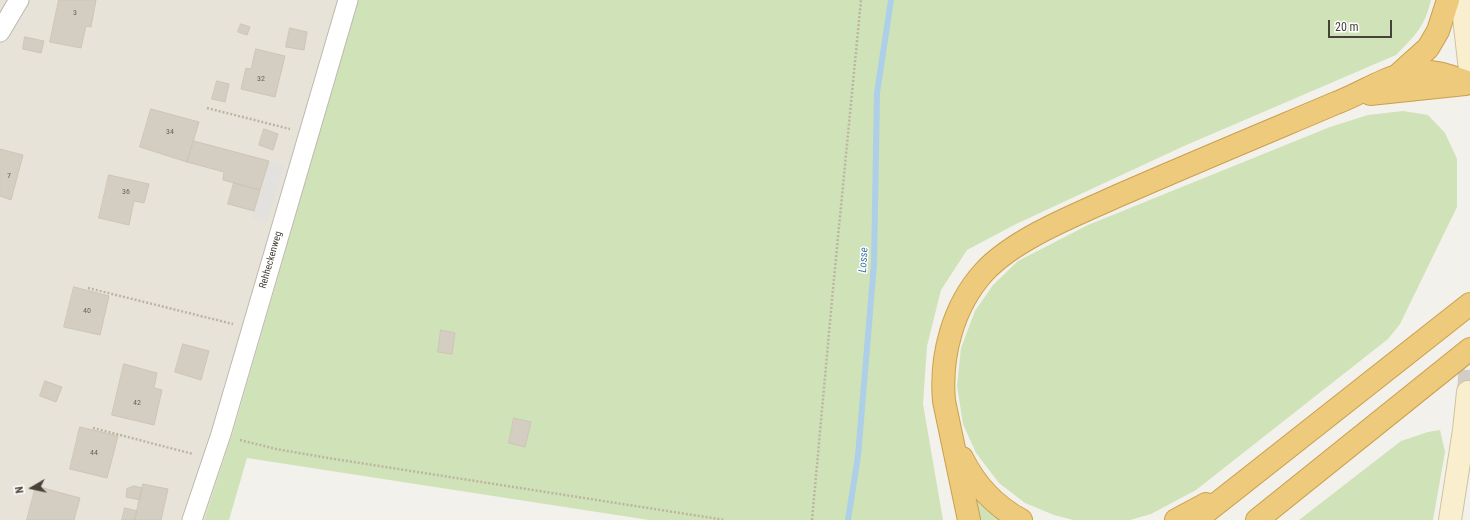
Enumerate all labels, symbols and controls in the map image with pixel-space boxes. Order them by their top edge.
house number: 3 [73,8,77,18]
scale bar [1330,12,1394,38]
text: 20 m [1335,20,1359,34]
house number: 32 [257,74,265,84]
house number: 34 [166,127,174,137]
house number: 7 [7,171,11,181]
house number: 36 [122,187,130,197]
street label: Rehheckenweg [257,230,285,290]
water label: Losse [857,247,871,273]
house number: 40 [83,306,91,316]
house number: 42 [133,398,141,408]
house number: 44 [90,448,98,458]
north arrow [12,468,52,508]
text: N [13,486,27,494]

